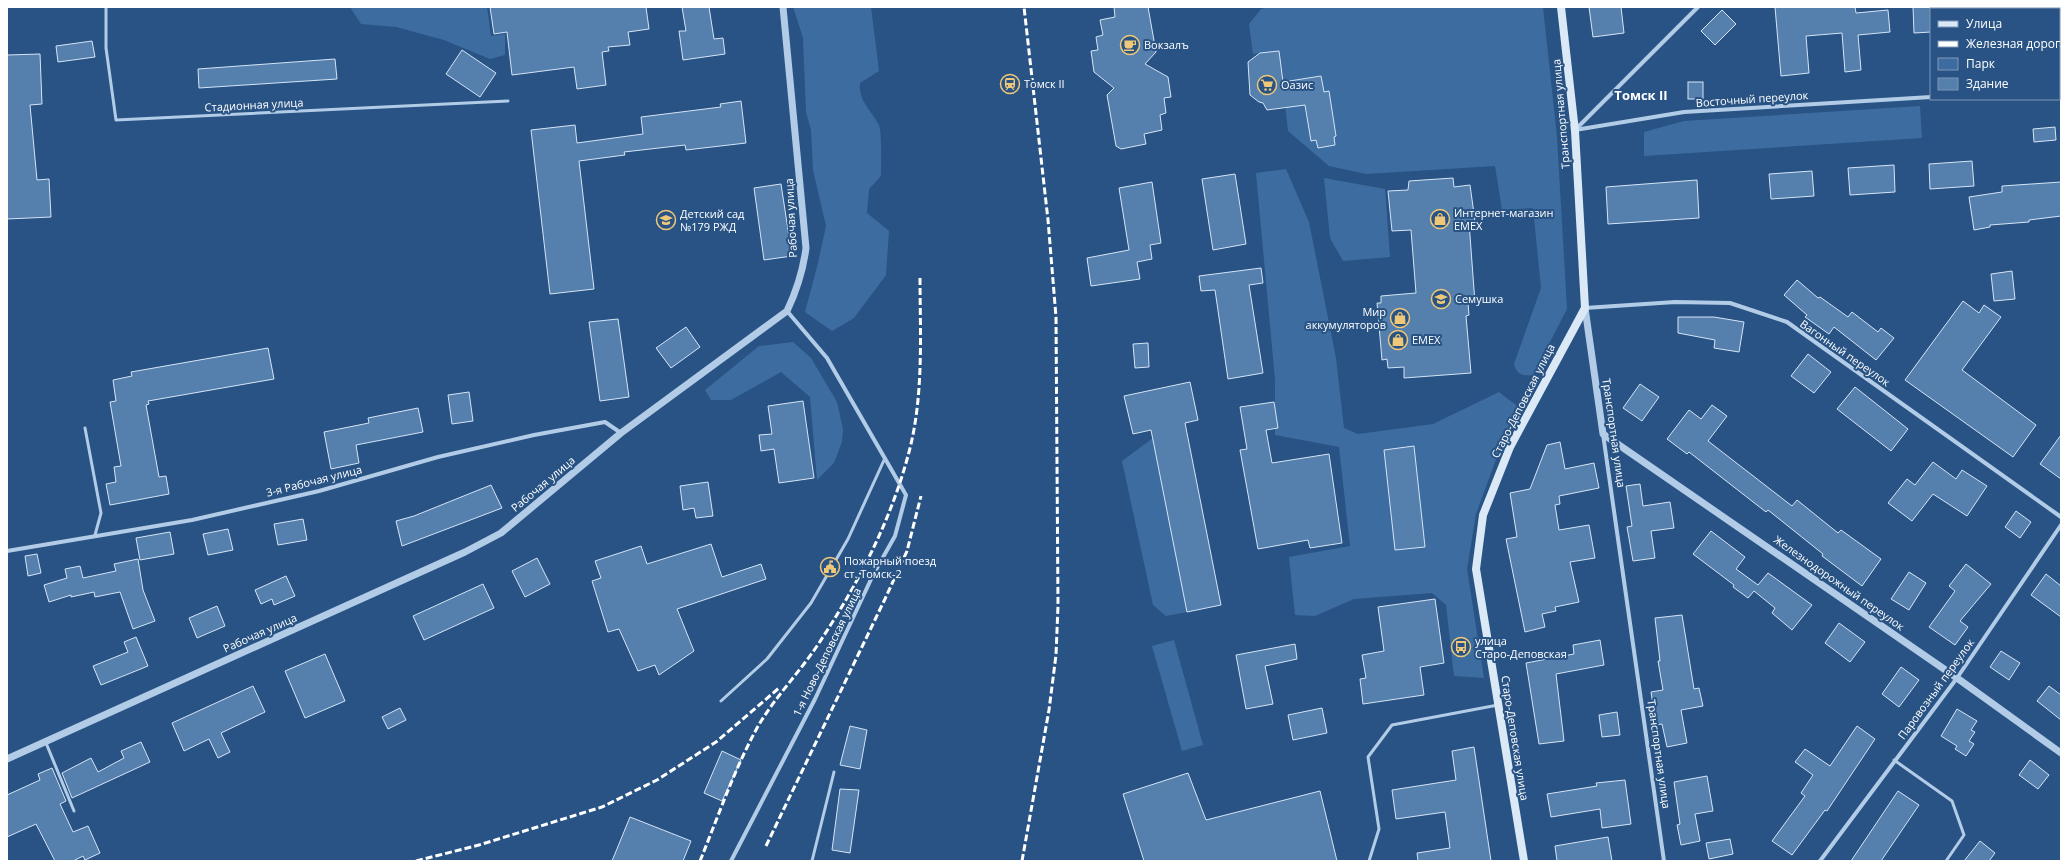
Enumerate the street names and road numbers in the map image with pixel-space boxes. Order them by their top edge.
street label: Транспортная улица [1548,58,1573,170]
street label: Восточный переулок [1695,87,1809,110]
street label: Стадионная улица [204,94,304,115]
street label: Рабочая улица [781,178,800,258]
street label: Вагонный переулок [1797,316,1894,390]
street label: Старо-Деповская улица [1487,341,1558,460]
street label: Транспортная улица [1599,377,1630,489]
street label: Рабочая улица [507,452,578,515]
street label: 3-я Рабочая улица [264,461,363,500]
street label: Железнодорожный переулок [1771,532,1908,634]
street label: 1-я Ново-Деповская улица [789,585,864,719]
street label: Рабочая улица [220,610,299,656]
street label: Паровозный переулок [1894,635,1977,742]
street label: Старо-Деповская улица [1498,674,1533,802]
street label: Транспортная улица [1644,698,1675,810]

